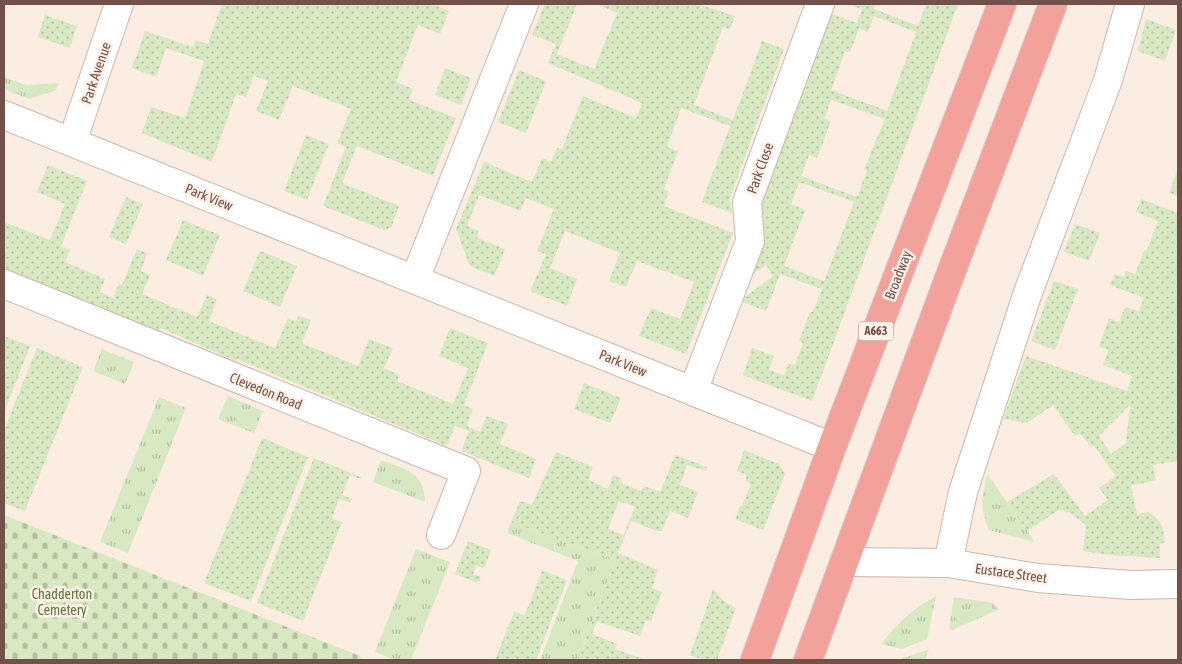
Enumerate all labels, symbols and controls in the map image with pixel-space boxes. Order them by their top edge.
street label: Park Avenue [78,40,114,106]
street label: Park Close [743,140,777,196]
street label: Park View [183,180,236,214]
street label: Broadway [881,248,915,302]
road number: A663 [858,322,894,341]
street label: Park View [597,346,650,380]
street label: Clevedon Road [227,369,305,413]
street label: Eustace Street [974,560,1048,586]
park label: Chadderton Cemetery [32,586,92,618]

